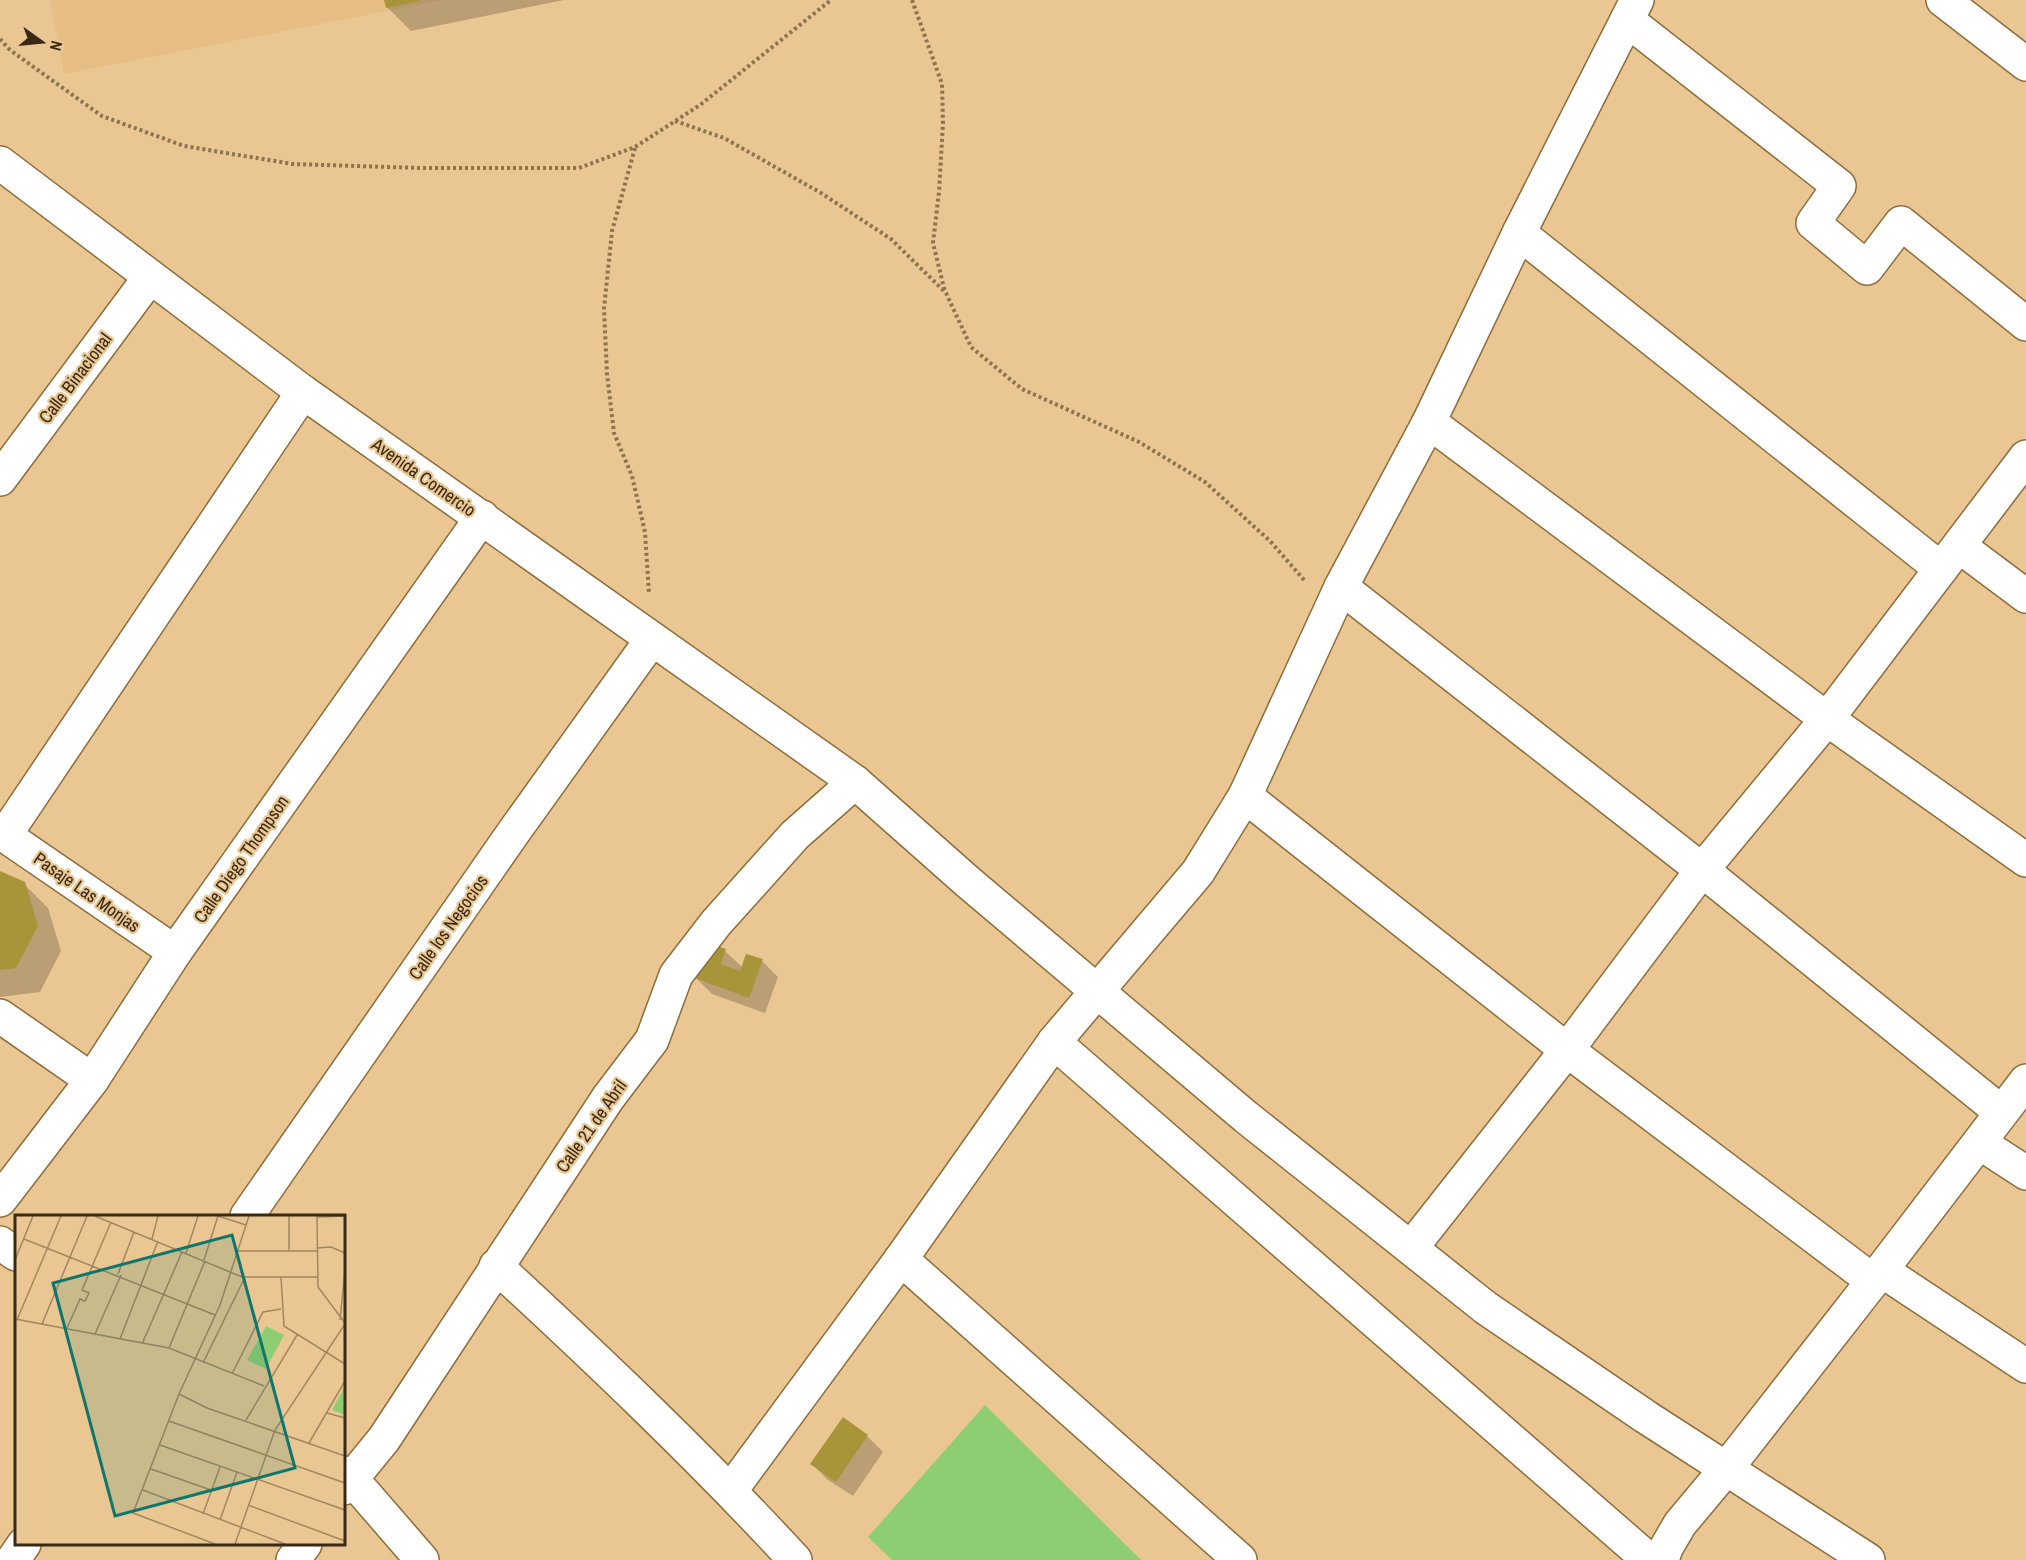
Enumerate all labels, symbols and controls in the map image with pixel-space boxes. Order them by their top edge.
north arrow [12,12,72,72]
text: N [45,38,68,53]
street label: Calle Binacional [33,328,117,428]
street label: Avenida Comercio [366,431,481,522]
street label: Calle Diego Thompson [188,790,294,928]
street label: Pasaje Las Monjas [29,846,145,938]
street label: Calle los Negocios [402,869,494,985]
street label: Calle 21 de Abril [550,1074,632,1178]
inset map [15,1215,345,1545]

